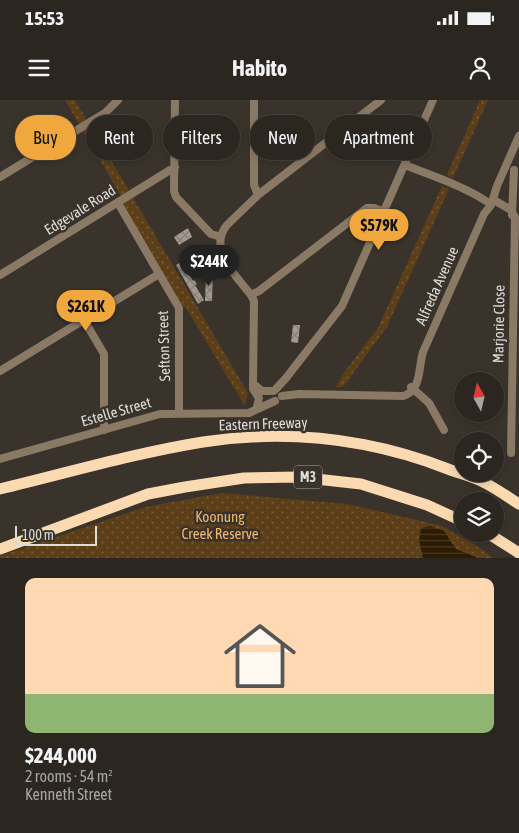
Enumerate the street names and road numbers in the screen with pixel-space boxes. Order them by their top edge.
street label: Edgevale Road [41,181,118,238]
street label: Alfreda Avenue [412,244,462,328]
street label: Marjorie Close [489,284,508,363]
street label: Sefton Street [154,310,173,382]
street label: Estelle Street [79,393,153,430]
street label: Eastern Freeway [218,413,308,434]
road number: M3 [294,466,322,488]

